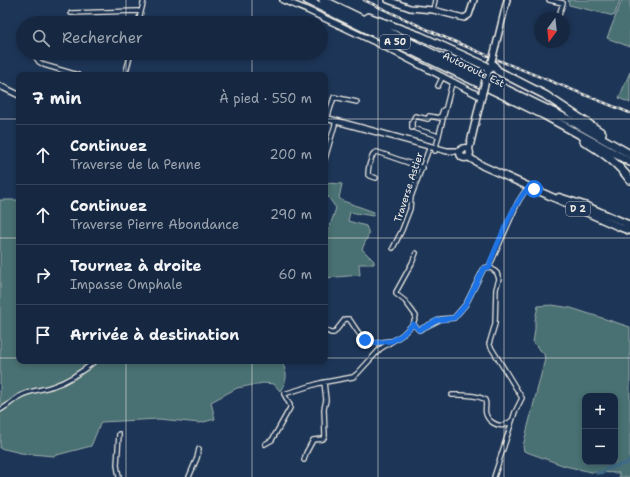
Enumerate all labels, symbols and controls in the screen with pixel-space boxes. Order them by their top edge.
north arrow [534,12,570,48]
search box [16,16,328,60]
icon: search [30,27,52,49]
text: Rechercher [62,28,143,48]
road number: A 50 [380,35,410,49]
street label: Autoroute Est [441,49,507,90]
text: 7 min [32,87,82,109]
text: À pied · 550 m [219,90,312,107]
text: Continuez [70,136,147,156]
icon: ahead [32,144,54,166]
text: 200 m [270,146,312,163]
street label: Traverse Astier [391,150,426,224]
text: Traverse de la Penne [70,156,201,173]
route start [525,180,543,198]
text: Continuez [70,196,147,216]
road number: D 2 [566,202,590,216]
icon: ahead [32,204,54,226]
text: 290 m [270,206,312,223]
text: Traverse Pierre Abondance [70,216,239,233]
text: Tournez à droite [70,256,202,276]
icon: right [32,264,54,286]
text: 60 m [279,266,312,283]
text: Impasse Omphale [70,276,183,293]
icon: arrive [32,324,54,346]
text: Arrivée à destination [70,325,239,345]
route end [356,331,374,349]
map controls [582,393,618,465]
button: + [582,393,618,429]
button: − [582,429,618,465]

